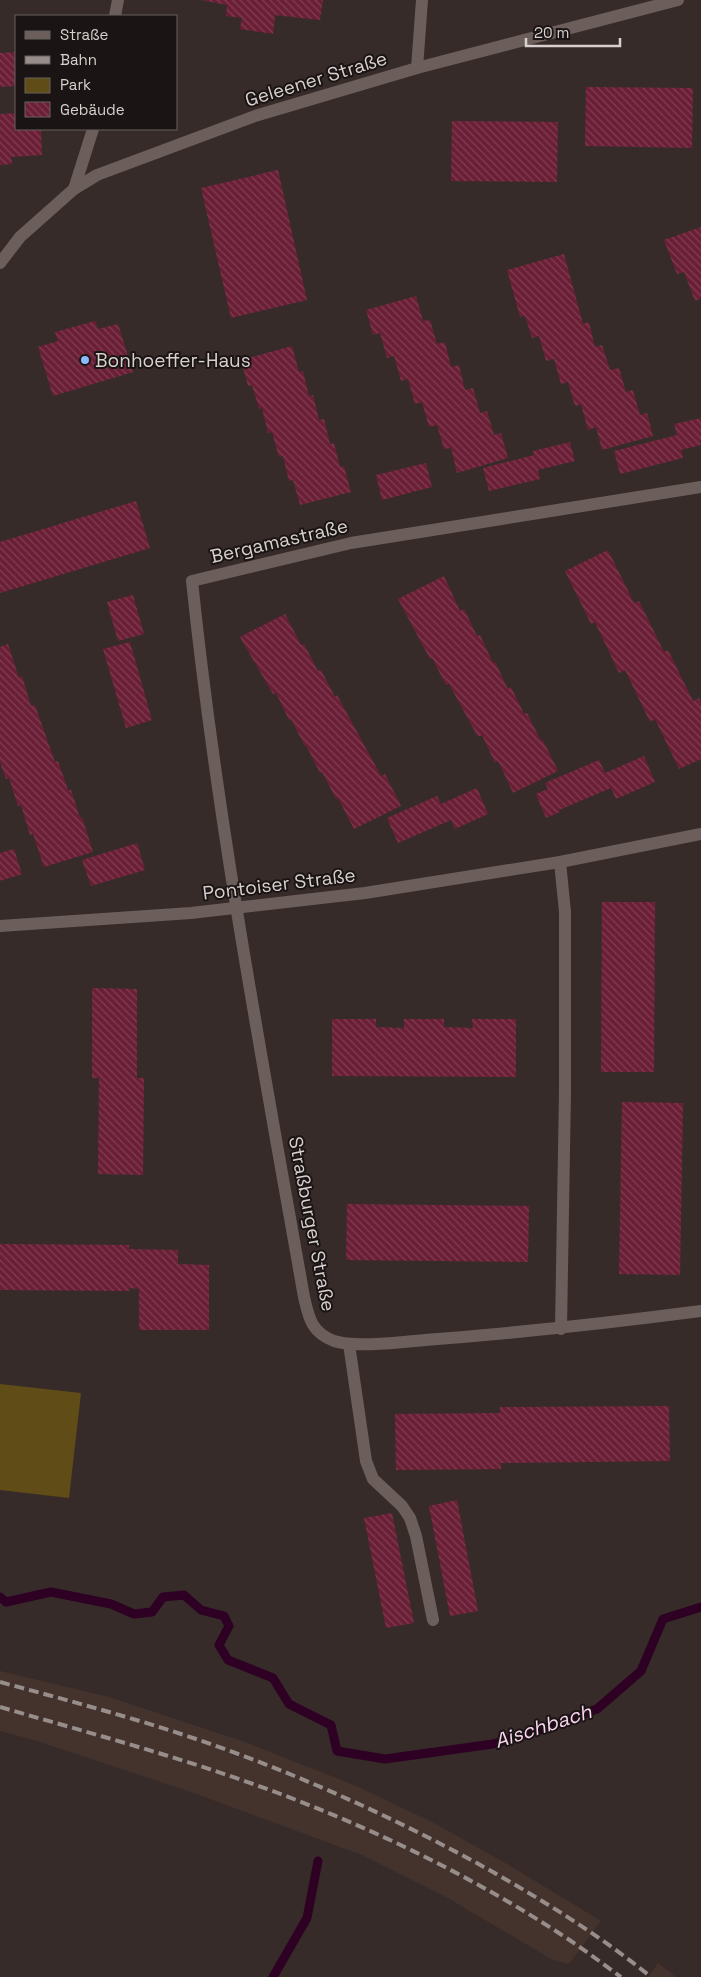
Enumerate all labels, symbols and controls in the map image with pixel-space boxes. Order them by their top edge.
legend [15,15,178,130]
scale bar [526,15,620,47]
text: 20 m [534,23,569,42]
text: Straße [60,25,109,44]
street label: Geleener Straße [242,46,390,112]
text: Bahn [60,50,97,69]
text: Park [60,75,91,94]
text: Gebäude [60,100,125,119]
place label: Bonhoeffer-Haus [95,348,251,373]
marker: Bonhoeffer-Haus [79,354,91,366]
street label: Bergamastraße [208,513,350,569]
street label: Pontoiser Straße [201,862,357,906]
street label: Straßburger Straße [283,1134,341,1314]
water label: Aischbach [491,1698,596,1754]

